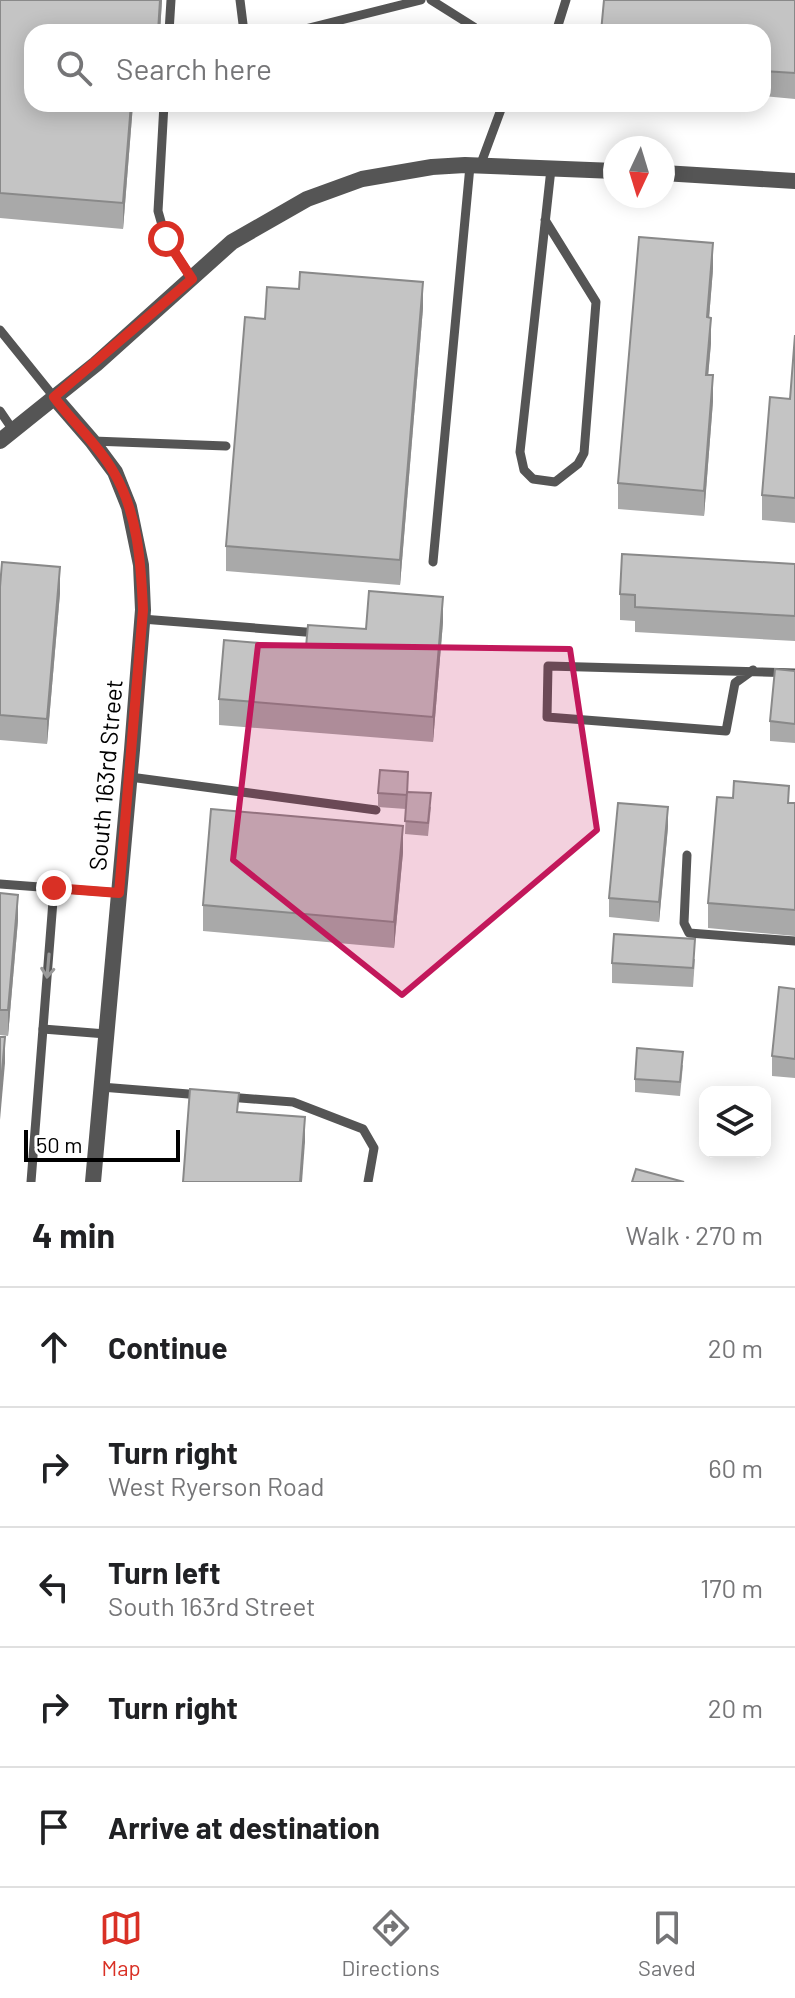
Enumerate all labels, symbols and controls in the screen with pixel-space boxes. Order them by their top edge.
search box [24,24,771,112]
icon: search [52,46,96,90]
text: Search here [116,50,272,86]
north arrow [603,136,675,208]
route start [148,221,184,257]
street label: South 163rd Street [82,678,128,872]
route end [36,870,72,906]
one-way arrow [40,952,55,979]
map controls [699,1086,771,1158]
button: layers [699,1086,771,1158]
scale bar [24,1126,180,1162]
text: 50 m [36,1131,82,1157]
text: 4 min [32,1214,115,1255]
text: Walk · 270 m [626,1219,763,1250]
icon: ahead [32,1325,76,1369]
text: Continue [108,1329,228,1365]
text: 20 m [708,1332,763,1363]
text: Turn right [108,1434,238,1470]
icon: right [32,1445,76,1489]
text: 60 m [708,1452,763,1483]
text: West Ryerson Road [108,1470,324,1501]
text: Turn left [108,1554,221,1590]
icon: left [32,1565,76,1609]
text: 170 m [700,1572,763,1603]
text: South 163rd Street [108,1590,316,1621]
icon: right [32,1685,76,1729]
text: Turn right [108,1689,238,1725]
text: 20 m [708,1692,763,1723]
icon: arrive [32,1805,76,1849]
text: Arrive at destination [108,1809,380,1845]
tab: Map [99,1906,143,1980]
tab: Directions [341,1906,440,1980]
tab: Saved [638,1906,696,1980]

